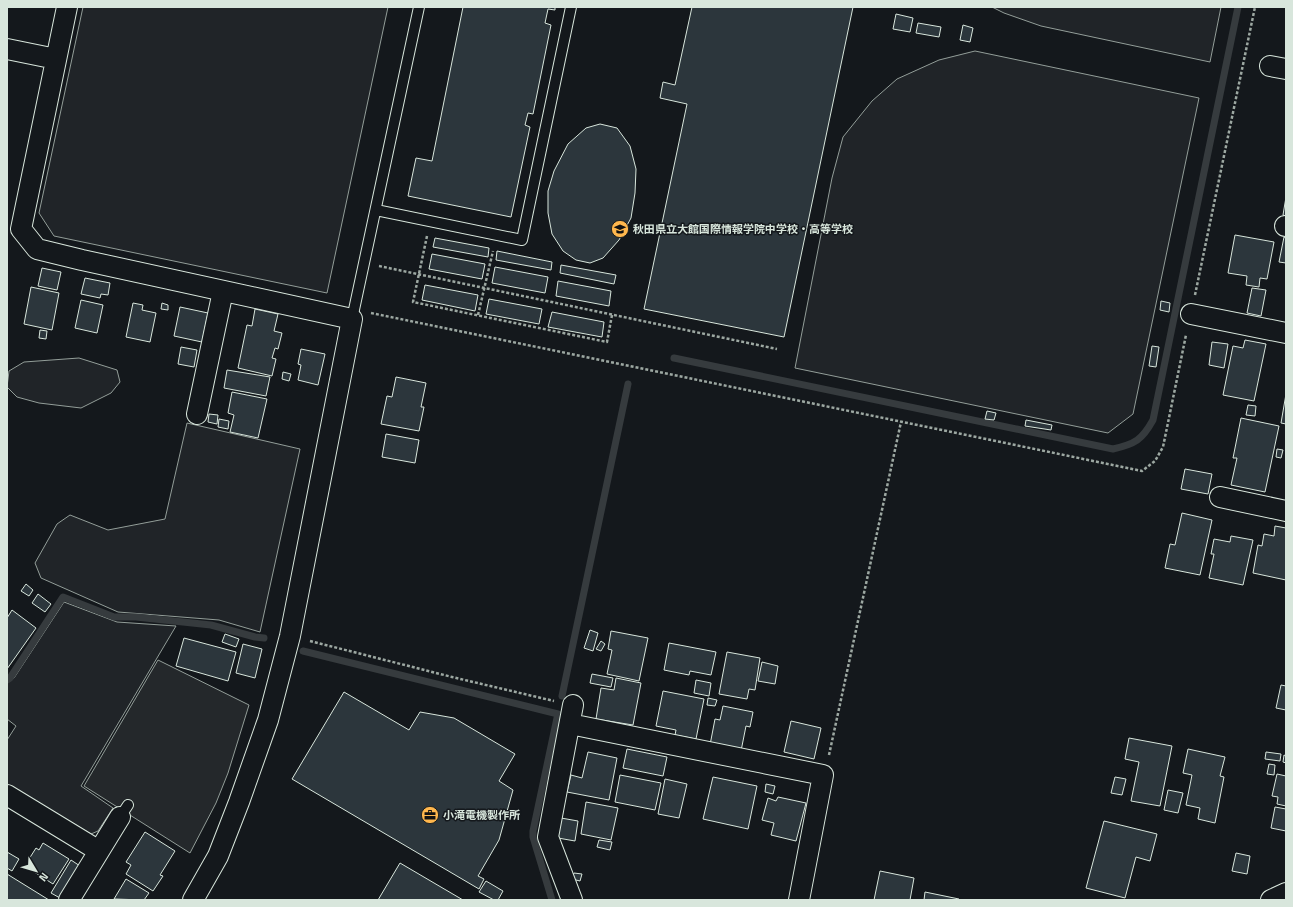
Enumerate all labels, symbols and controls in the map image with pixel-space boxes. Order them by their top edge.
school or university icon: 秋田県立大館国際情報学院中学校・高等学校 [610,219,630,239]
place label: 秋田県立大館国際情報学院中学校・高等学校 [633,221,853,237]
office icon: 小滝電機製作所 [420,805,440,825]
place label: 小滝電機製作所 [443,807,520,823]
north arrow [16,851,56,891]
text: N [35,869,53,885]

